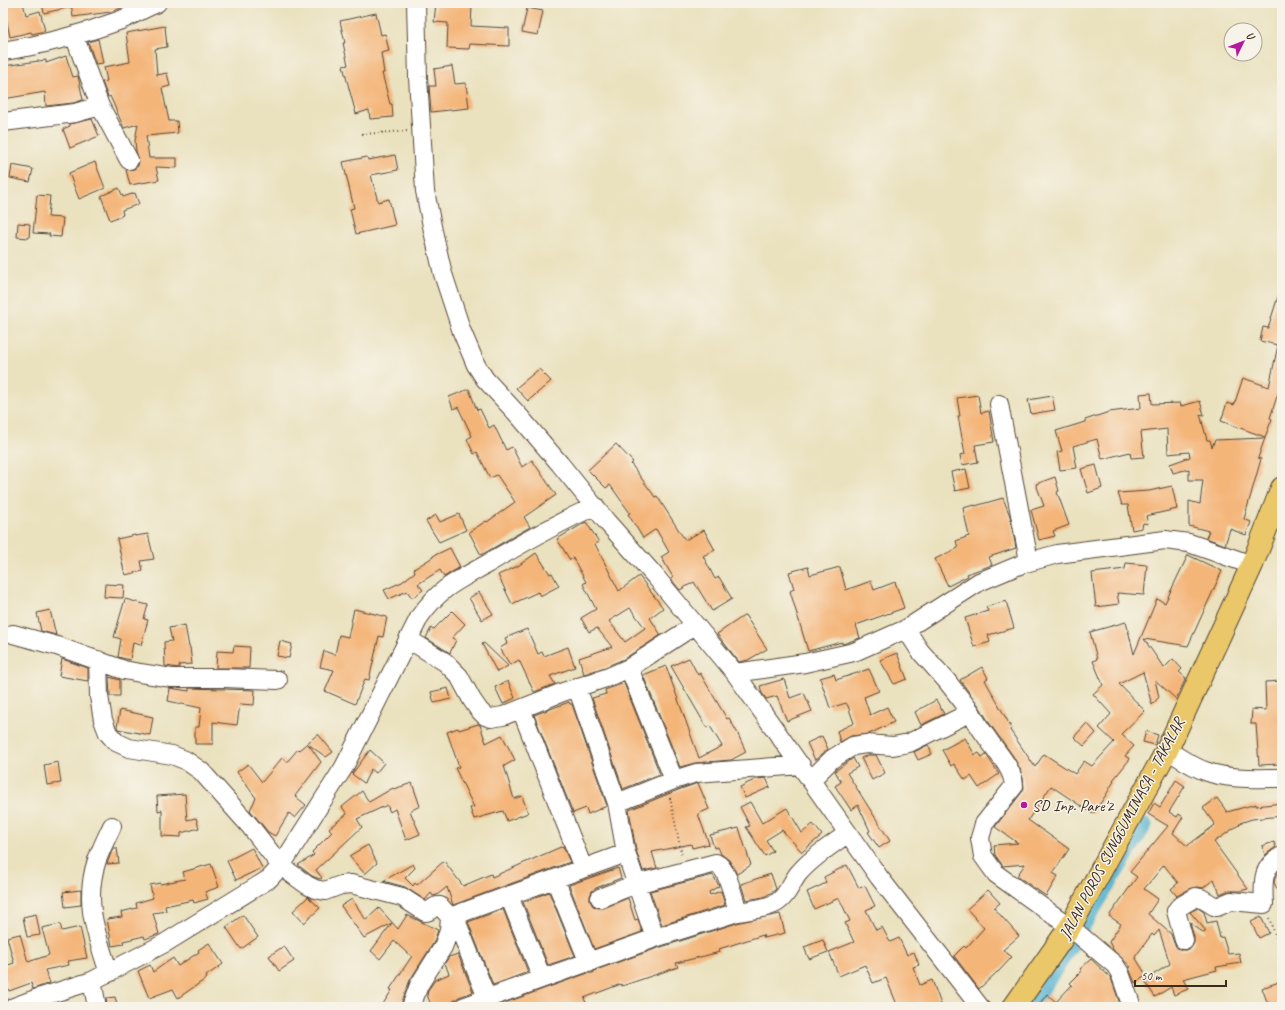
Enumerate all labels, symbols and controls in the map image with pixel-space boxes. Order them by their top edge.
north arrow [1223,22,1263,62]
text: U [1243,28,1259,44]
street label: JALAN POROS SUNGGUMINASA - TAKALAR [1055,712,1190,943]
place label: SD Inp. Pare'2 [1032,796,1115,816]
marker: SD Inp. Pare'2 [1019,800,1029,810]
scale bar [1135,962,1226,988]
text: 50 m [1141,968,1163,984]

